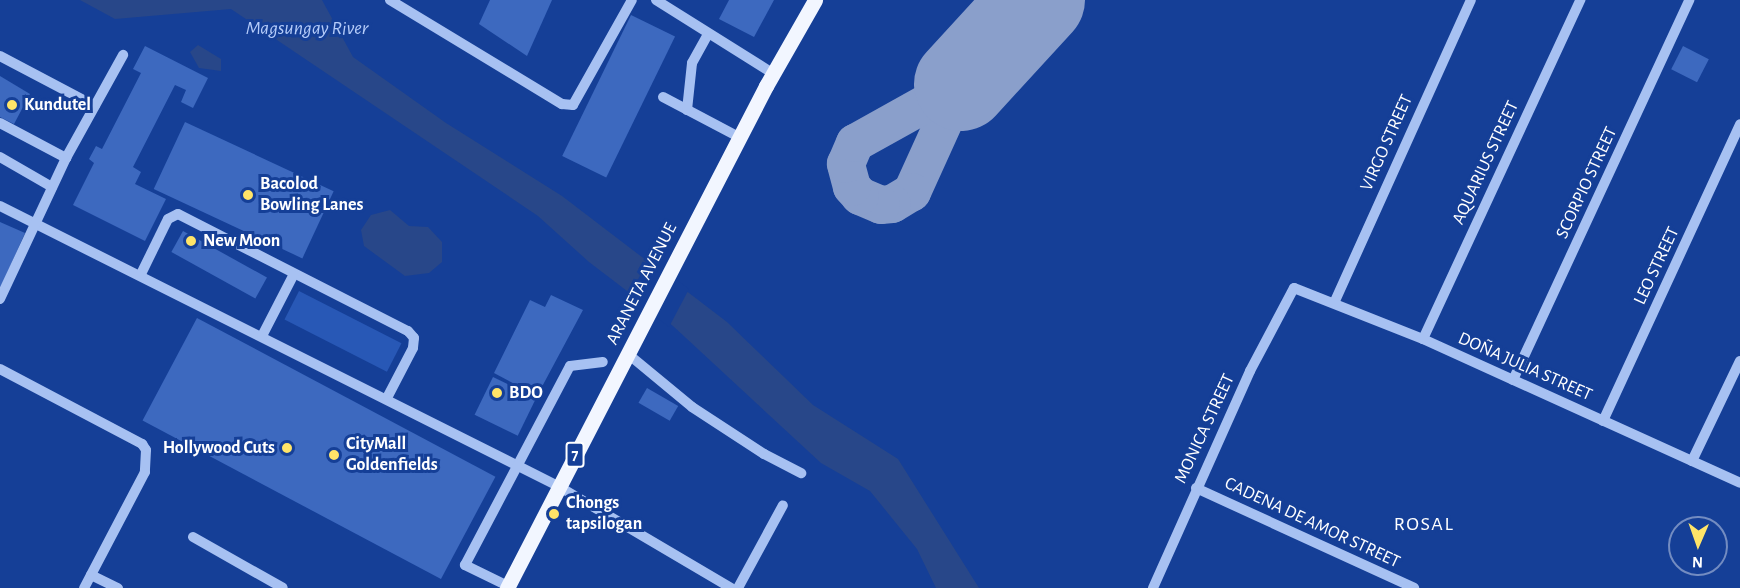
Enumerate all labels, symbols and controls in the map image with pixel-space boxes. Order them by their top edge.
water label: Magsungay River [246,16,368,40]
street label: VIRGO STREET [1356,91,1418,195]
place label: Kundutel [24,94,91,116]
marker: Kundutel [5,98,19,112]
street label: AQUARIUS STREET [1448,98,1524,228]
street label: SCORPIO STREET [1552,124,1622,242]
place label: Bacolod Bowling Lanes [260,174,363,216]
marker: Bacolod Bowling Lanes [241,188,255,202]
street label: ARANETA AVENUE [602,219,682,349]
street label: LEO STREET [1630,224,1684,308]
place label: New Moon [203,230,280,252]
marker: New Moon [184,234,198,248]
street label: DOÑA JULIA STREET [1455,328,1595,406]
street label: MONICA STREET [1170,371,1240,487]
place label: BDO [509,382,543,404]
marker: BDO [490,386,504,400]
place label: CityMall Goldenfields [346,434,438,476]
place label: Hollywood Cuts [163,437,275,459]
marker: Hollywood Cuts [280,441,294,455]
road number: 7 [564,442,586,468]
marker: CityMall Goldenfields [327,448,341,462]
street label: CADENA DE AMOR STREET [1221,473,1403,573]
place label: Chongs tapsilogan [566,493,642,536]
marker: Chongs tapsilogan [547,507,561,521]
district label: ROSAL [1394,512,1454,536]
north arrow [1668,516,1728,576]
text: N [1692,554,1703,570]

